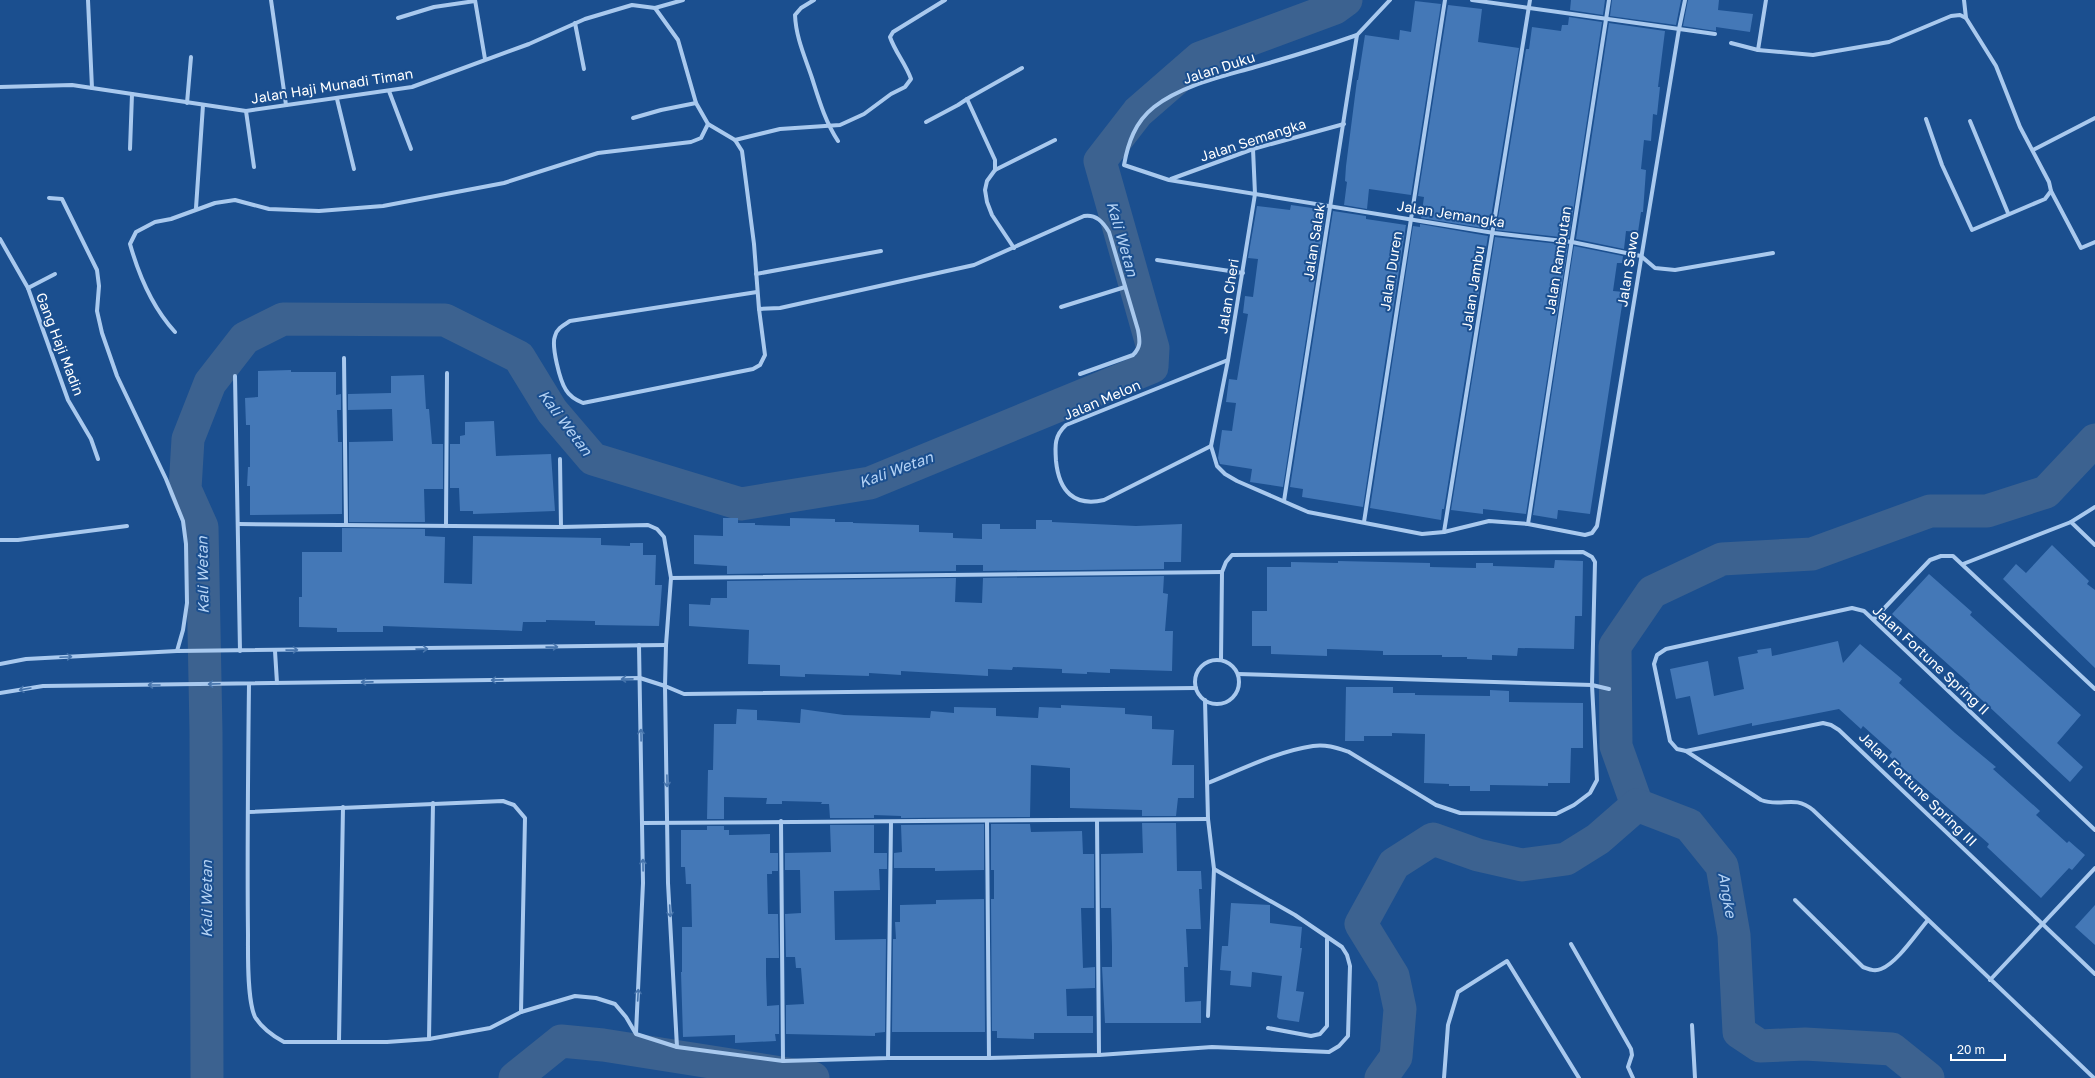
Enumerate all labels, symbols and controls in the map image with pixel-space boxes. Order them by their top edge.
street label: Jalan Duku [1181,48,1257,87]
street label: Jalan Haji Munadi Timan [250,64,414,107]
street label: Jalan Semangka [1198,114,1308,165]
street label: Jalan Jemangka [1396,197,1506,230]
water label: Kali Wetan [1104,199,1142,279]
street label: Jalan Salak [1299,202,1328,281]
street label: Jalan Rambutan [1541,205,1574,315]
street label: Jalan Duren [1376,230,1405,312]
street label: Jalan Sawo [1613,230,1642,308]
street label: Jalan Jambu [1457,244,1488,331]
street label: Jalan Cheri [1213,257,1242,335]
street label: Gang Haji Madin [33,290,88,398]
street label: Jalan Melon [1061,376,1143,423]
water label: Kali Wetan [535,386,597,459]
water label: Kali Wetan [856,447,936,491]
water label: Kali Wetan [192,535,212,614]
street label: Jalan Fortune Spring II [1870,601,1993,718]
one-way arrow [545,643,558,650]
one-way arrow [415,645,428,652]
one-way arrow [285,647,298,654]
one-way arrow [59,653,72,660]
one-way arrow [621,675,634,682]
one-way arrow [491,676,504,684]
one-way arrow [361,678,374,686]
one-way arrow [208,680,221,688]
one-way arrow [148,681,161,689]
one-way arrow [19,685,32,693]
street label: Jalan Fortune Spring III [1856,728,1981,849]
one-way arrow [637,729,645,742]
one-way arrow [663,774,671,787]
one-way arrow [639,859,647,872]
water label: Kali Wetan [197,860,215,938]
water label: Angke [1714,871,1741,920]
one-way arrow [666,904,674,917]
one-way arrow [634,989,642,1002]
scale bar [1951,1036,2005,1062]
text: 20 m [1957,1042,1985,1057]

